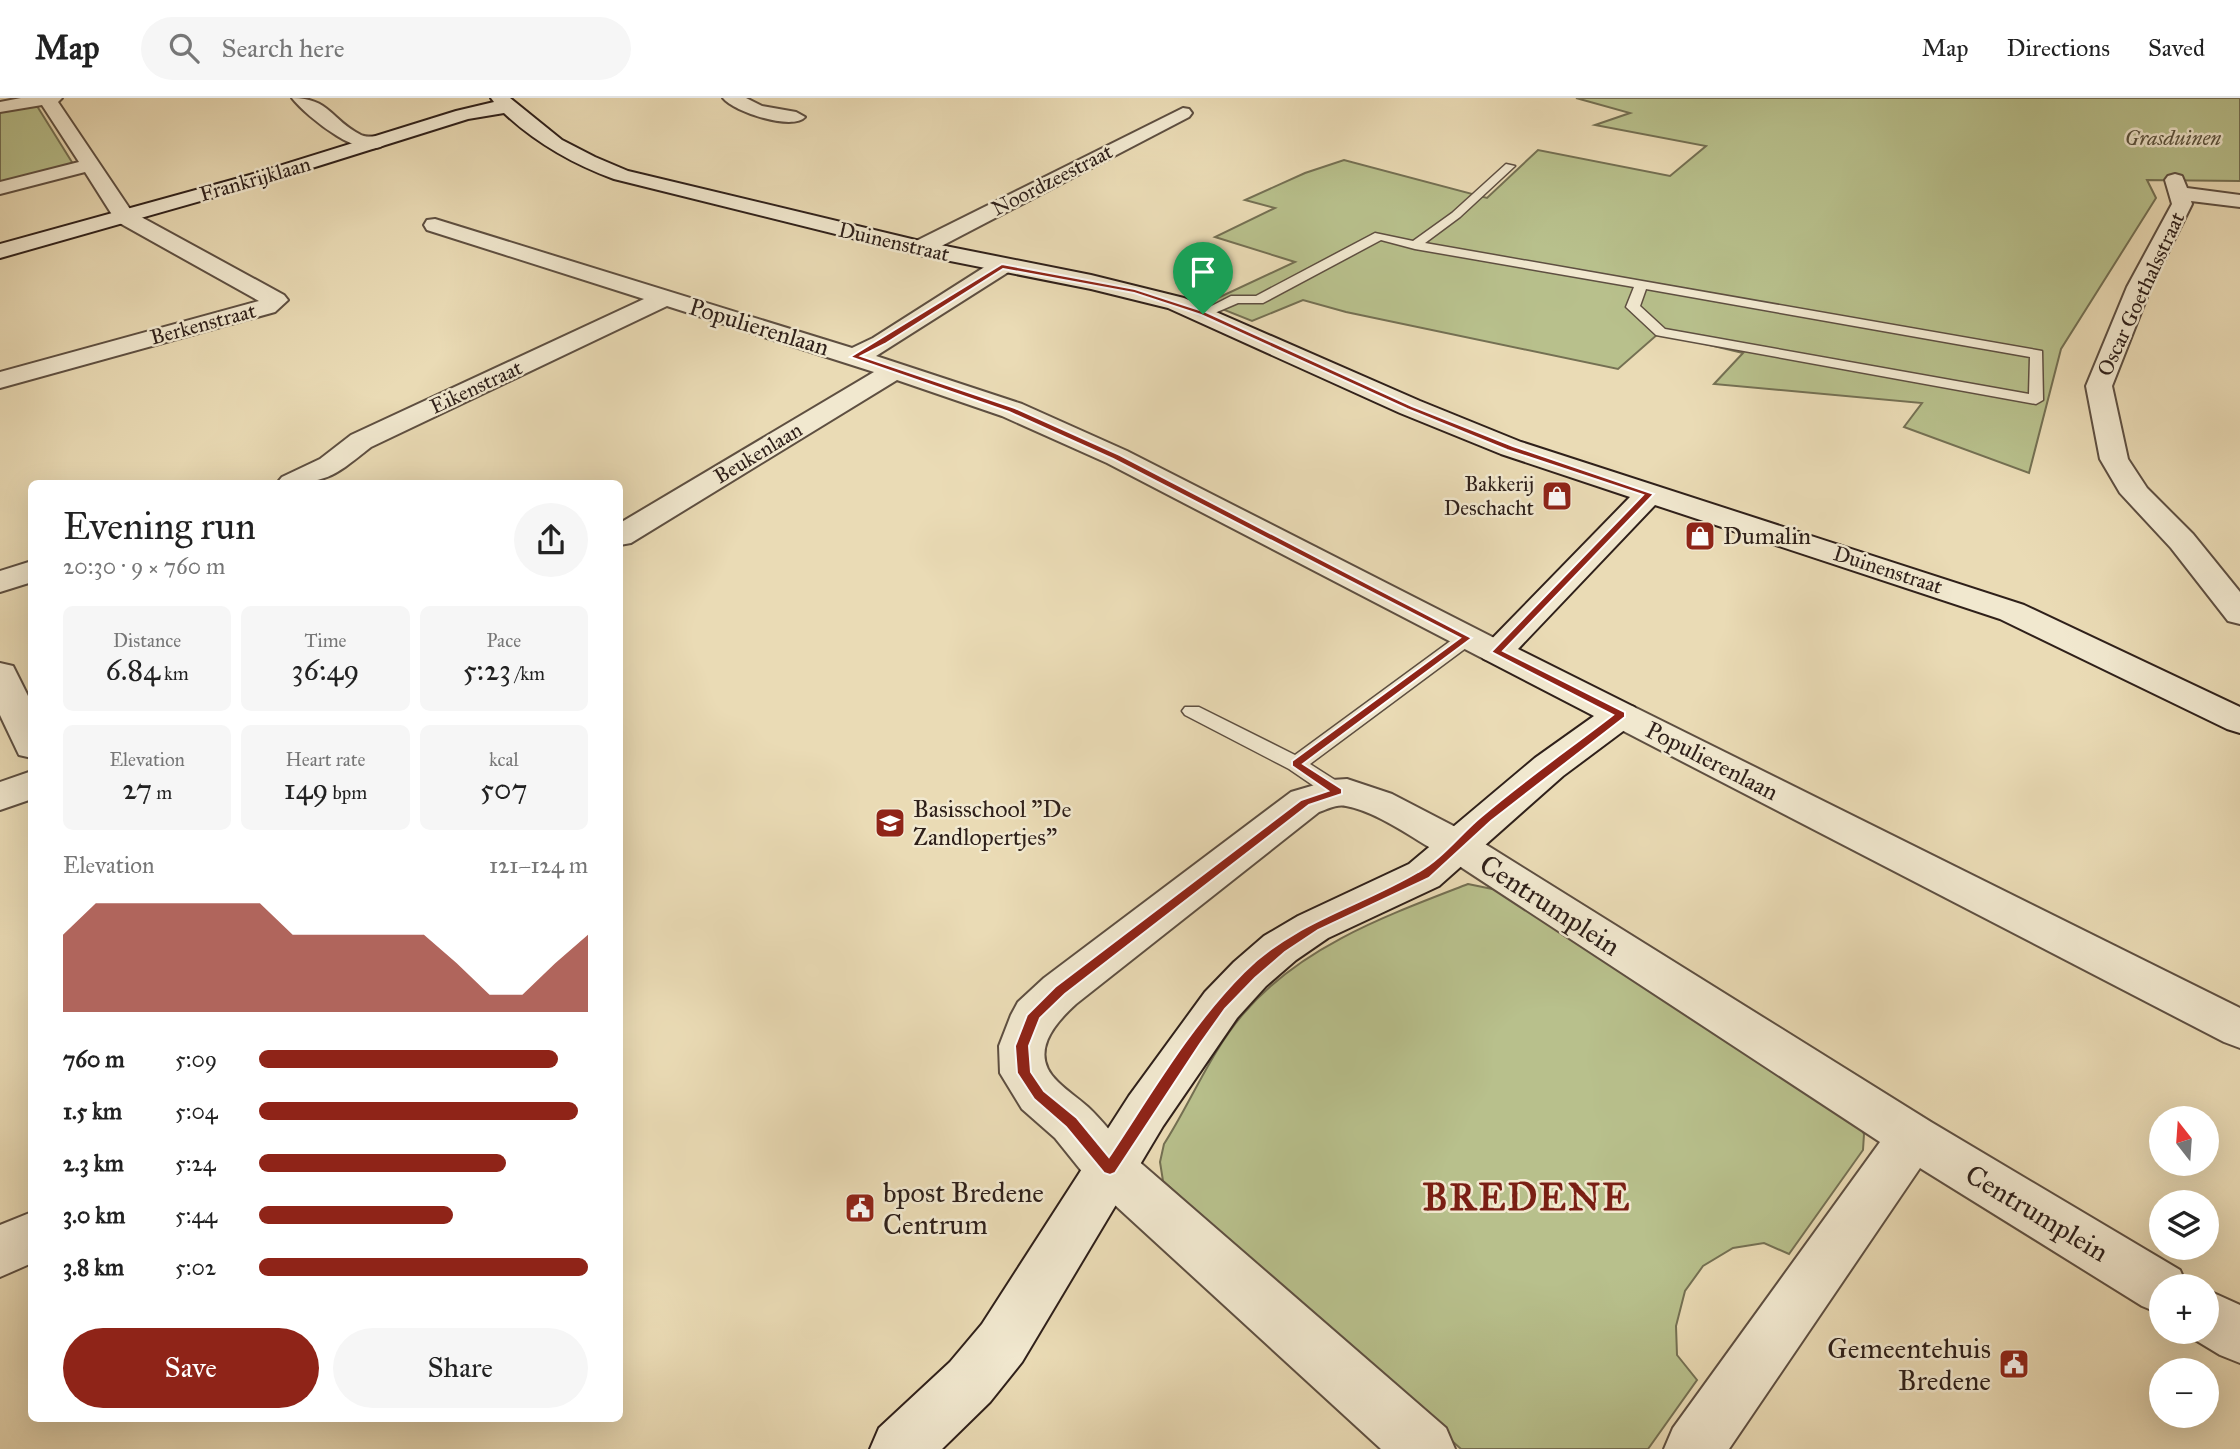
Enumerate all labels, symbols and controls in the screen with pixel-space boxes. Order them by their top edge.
search box [141,17,631,80]
text: Map [35,28,99,68]
icon: search [165,29,203,67]
text: Search here [221,32,345,64]
text: Map [1922,33,1969,63]
text: Directions [2007,33,2110,63]
text: Saved [2148,33,2205,63]
park label: Grasduinen [2125,125,2221,151]
street label: Noordzeestraat [987,138,1117,222]
street label: Frankrijklaan [196,151,314,207]
street label: Oscar Goethalsstraat [2092,207,2191,380]
street label: Duinenstraat [836,217,953,268]
pin [1173,242,1233,314]
icon: arrive [1184,253,1222,291]
street label: Populierenlaan [685,291,833,363]
street label: Berkenstraat [147,297,259,351]
street label: Eikenstraat [426,354,527,420]
street label: Beukenlaan [709,417,807,489]
place label: Bakkerij Deschacht [1444,471,1535,521]
shop icon: Bakkerij Deschacht [1540,479,1574,513]
text: Evening run [63,503,256,549]
button: share [514,503,588,577]
shop icon: Dumalin [1683,519,1717,553]
place label: Dumalin [1723,521,1811,551]
street label: Duinenstraat [1830,540,1946,600]
text: 20:30 · 9 × 760 m [63,552,225,580]
text: Distance [113,629,181,652]
text: Time [304,629,347,652]
text: Pace [487,629,521,652]
text: 6.84 [106,652,160,688]
text: 36:49 [292,652,359,688]
text: 5:23 [463,652,511,688]
text: km [160,662,189,685]
text: /km [511,662,545,685]
street label: Populierenlaan [1641,715,1783,807]
text: Elevation [109,748,185,771]
text: Heart rate [286,748,365,771]
text: kcal [489,748,519,771]
text: 27 [122,771,152,807]
text: 149 [284,771,328,807]
text: 507 [480,771,528,807]
text: m [152,781,172,804]
text: bpm [328,781,367,804]
place label: Basisschool "De Zandlopertjes" [913,794,1071,852]
school or university icon: Basisschool "De Zandlopertjes" [873,806,907,840]
street label: Centrumplein [1473,847,1627,963]
text: Elevation [63,851,154,879]
text: 121–124 m [489,851,588,879]
text: 760 m [63,1045,125,1073]
text: 5:09 [175,1045,217,1073]
text: 1.5 km [63,1097,122,1125]
text: 5:04 [175,1097,218,1125]
north arrow [2149,1106,2219,1176]
map controls [2149,1106,2219,1428]
text: 2.3 km [63,1149,124,1177]
text: 5:24 [175,1149,216,1177]
street label: Centrumplein [1959,1157,2115,1269]
district label: BREDENE [1422,1174,1632,1220]
place label: bpost Bredene Centrum [883,1175,1044,1242]
button: layers [2149,1190,2219,1260]
public building icon: bpost Bredene Centrum [843,1191,877,1225]
text: 3.0 km [63,1201,125,1229]
text: 5:44 [175,1201,217,1229]
text: 3.8 km [63,1253,124,1281]
text: 5:02 [175,1253,216,1281]
button: + [2149,1274,2219,1344]
button: Save [63,1328,319,1408]
button: Share [333,1328,588,1408]
place label: Gemeentehuis Bredene [1827,1331,1991,1398]
public building icon: Gemeentehuis Bredene [1997,1347,2031,1381]
button: − [2149,1358,2219,1428]

